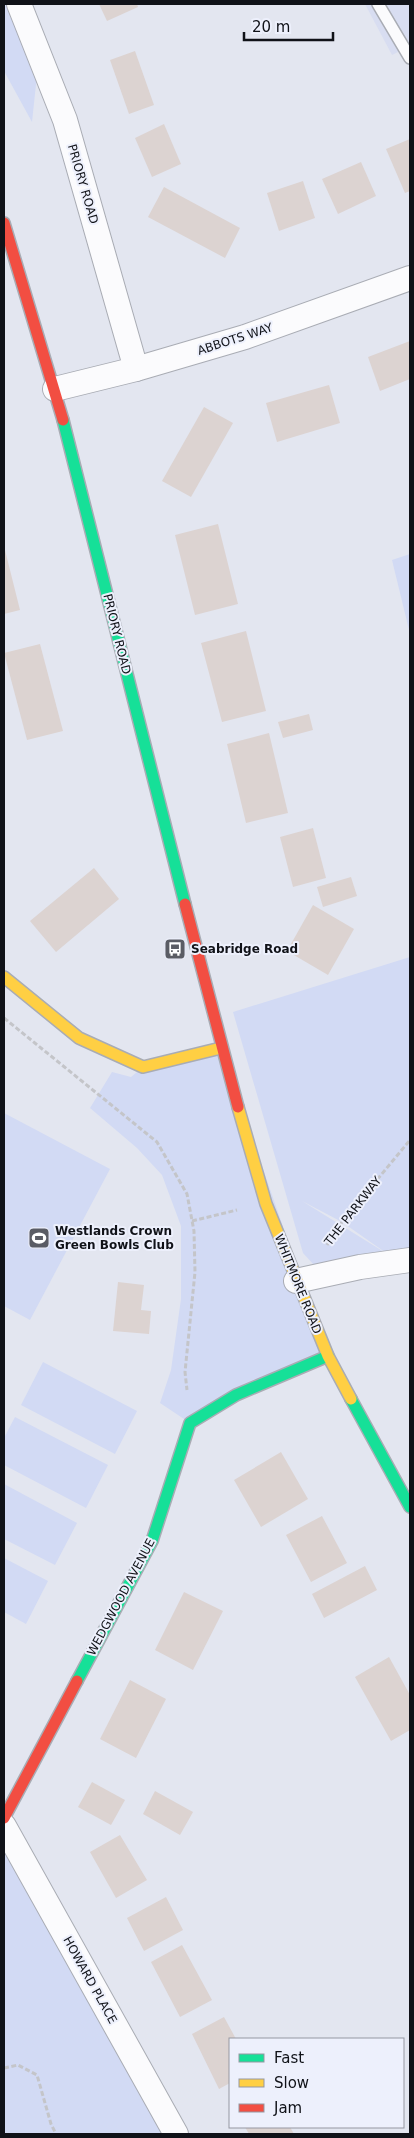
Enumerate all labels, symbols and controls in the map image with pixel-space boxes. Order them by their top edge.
scale bar [244,10,333,42]
text: 20 m [252,18,290,36]
street label: PRIORY ROAD [65,143,101,225]
street label: ABBOTS WAY [196,320,275,358]
street label: PRIORY ROAD [100,592,134,676]
bus stop icon: Seabridge Road [163,937,187,961]
place label: Seabridge Road [191,942,298,956]
street label: THE PARKWAY [321,1173,385,1249]
place label: Westlands Crown Green Bowls Club [55,1224,174,1252]
sports icon: Westlands Crown Green Bowls Club [27,1226,51,1250]
street label: WHITMORE ROAD [272,1232,324,1336]
street label: WEDGWOOD AVENUE [84,1536,158,1658]
street label: HOWARD PLACE [60,1934,120,2026]
legend [229,2038,404,2128]
text: Fast [274,2049,304,2067]
text: Slow [274,2074,309,2092]
text: Jam [273,2099,302,2117]

